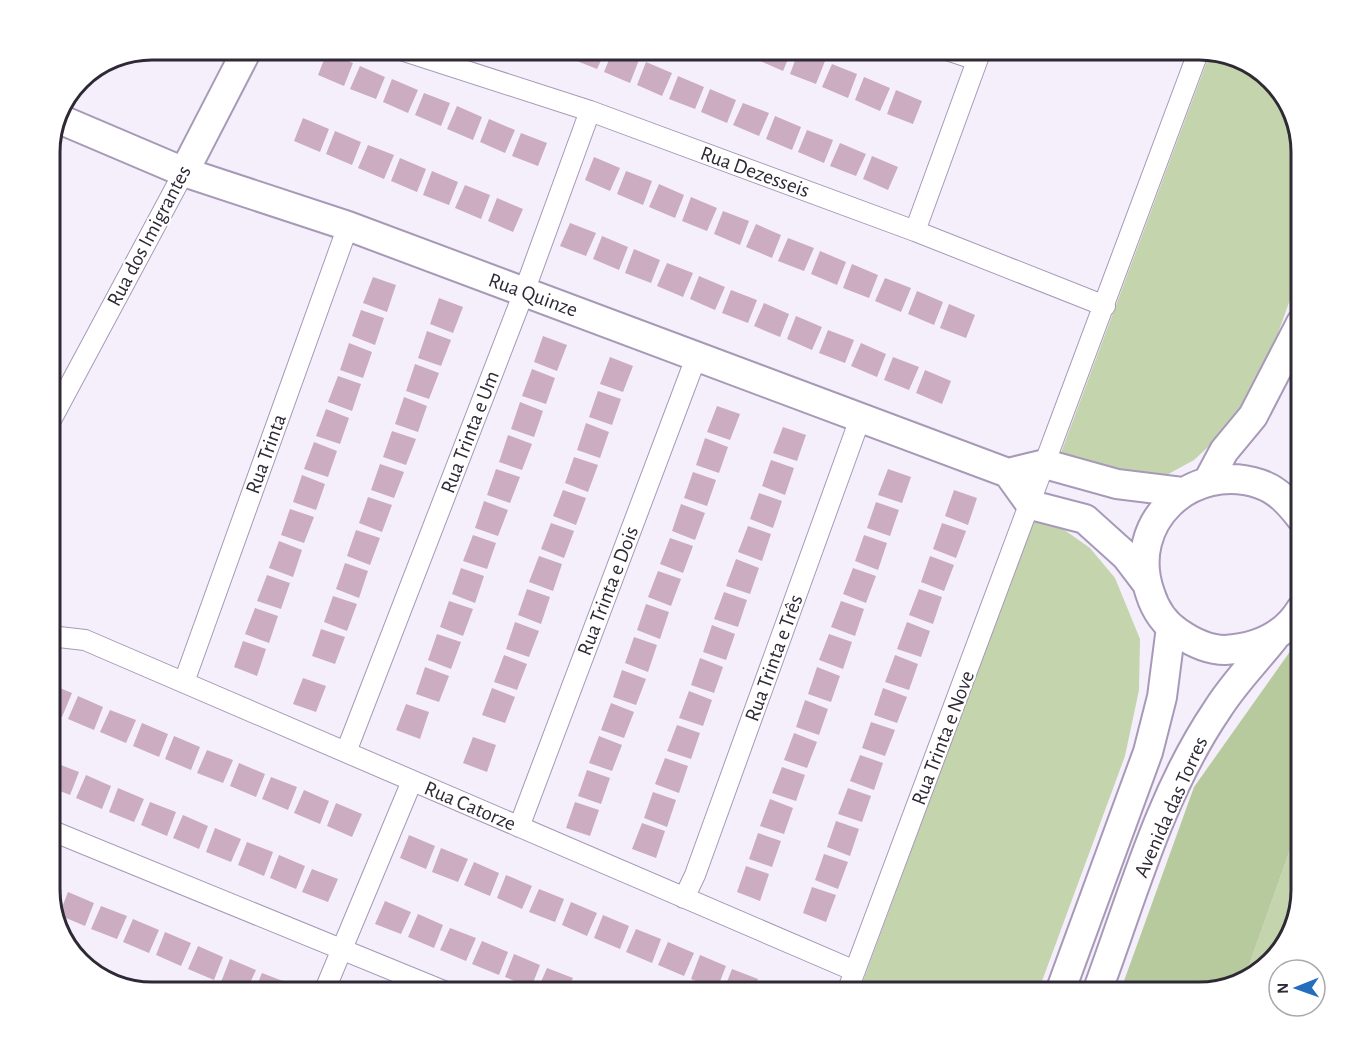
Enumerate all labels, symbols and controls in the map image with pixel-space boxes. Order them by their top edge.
street label: Rua Dezesseis [698,143,812,201]
street label: Rua dos Imigrantes [103,162,195,310]
street label: Rua Quinze [486,269,580,321]
street label: Rua Trinta e Um [437,368,503,496]
street label: Rua Trinta [242,411,290,497]
street label: Rua Trinta e Dois [574,524,642,658]
street label: Rua Trinta e Três [741,592,807,724]
street label: Rua Trinta e Nove [908,668,978,808]
street label: Avenida das Torres [1131,733,1211,881]
street label: Rua Catorze [421,777,519,835]
north arrow [1267,958,1327,1018]
text: N [1275,983,1291,994]

